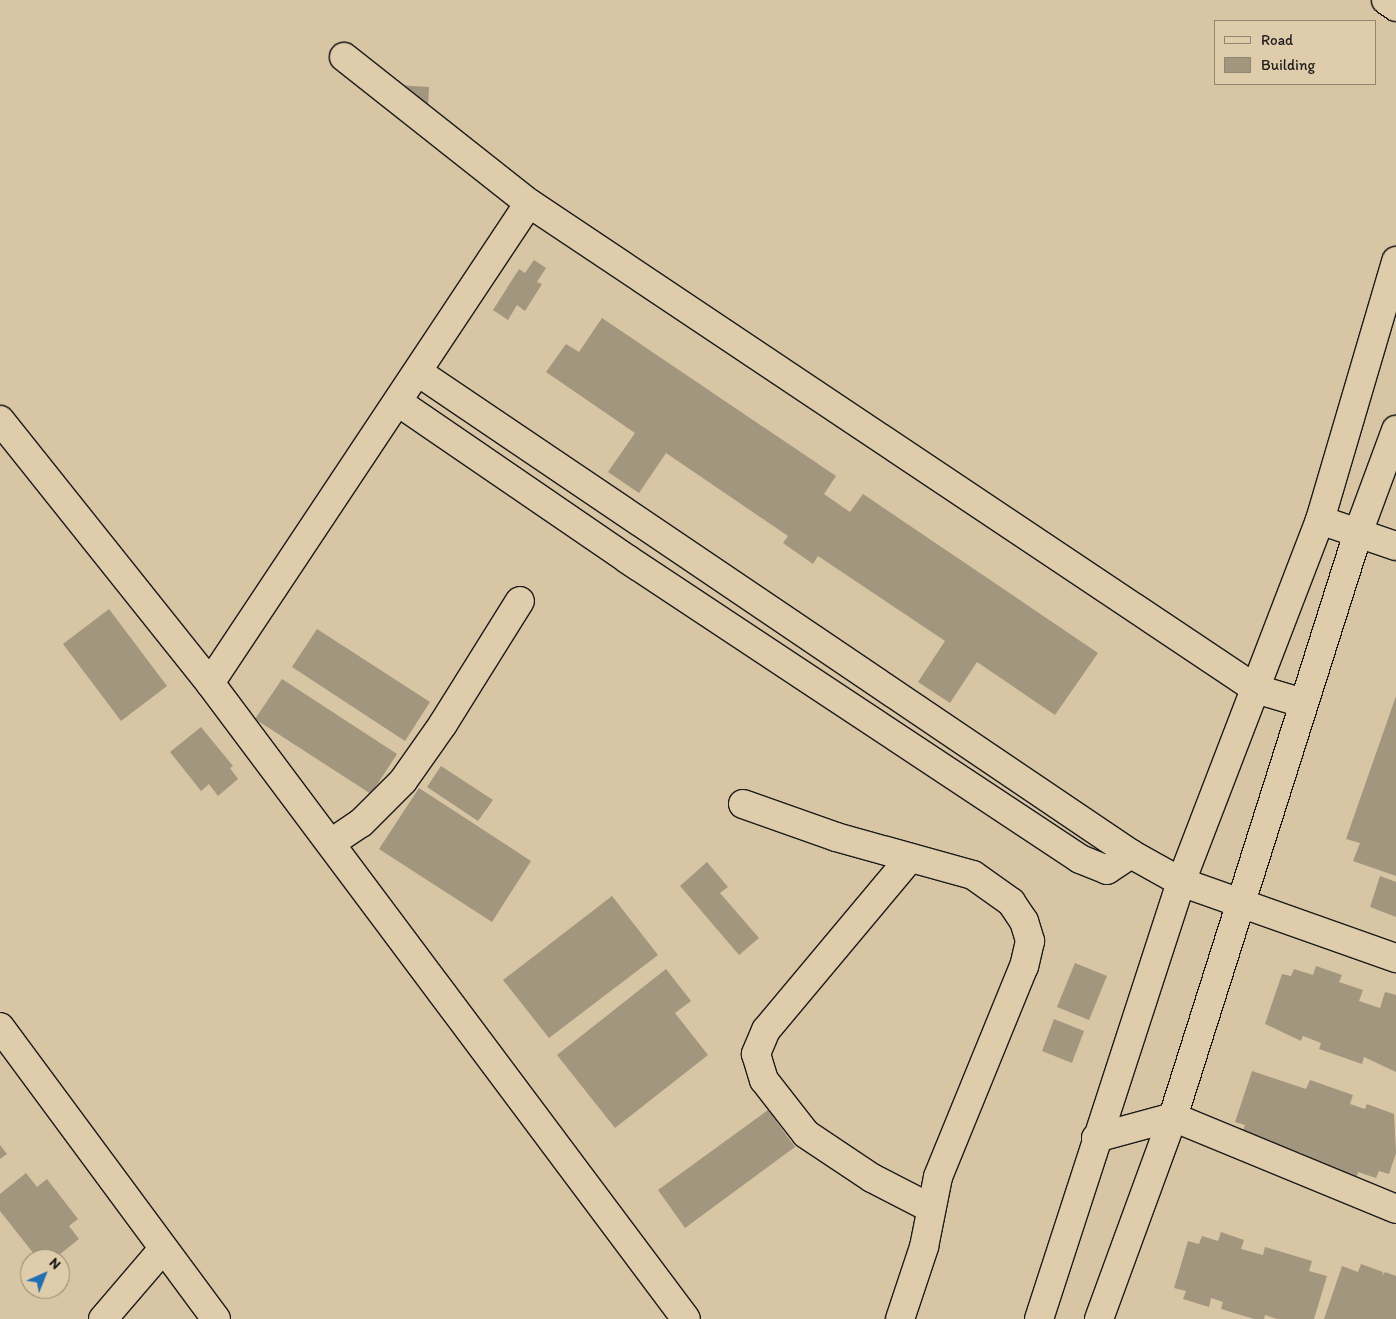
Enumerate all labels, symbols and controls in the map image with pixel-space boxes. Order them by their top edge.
legend [1214,20,1376,85]
text: Road [1261,31,1293,49]
text: Building [1261,56,1315,74]
north arrow [20,1249,70,1299]
text: N [46,1254,64,1273]

